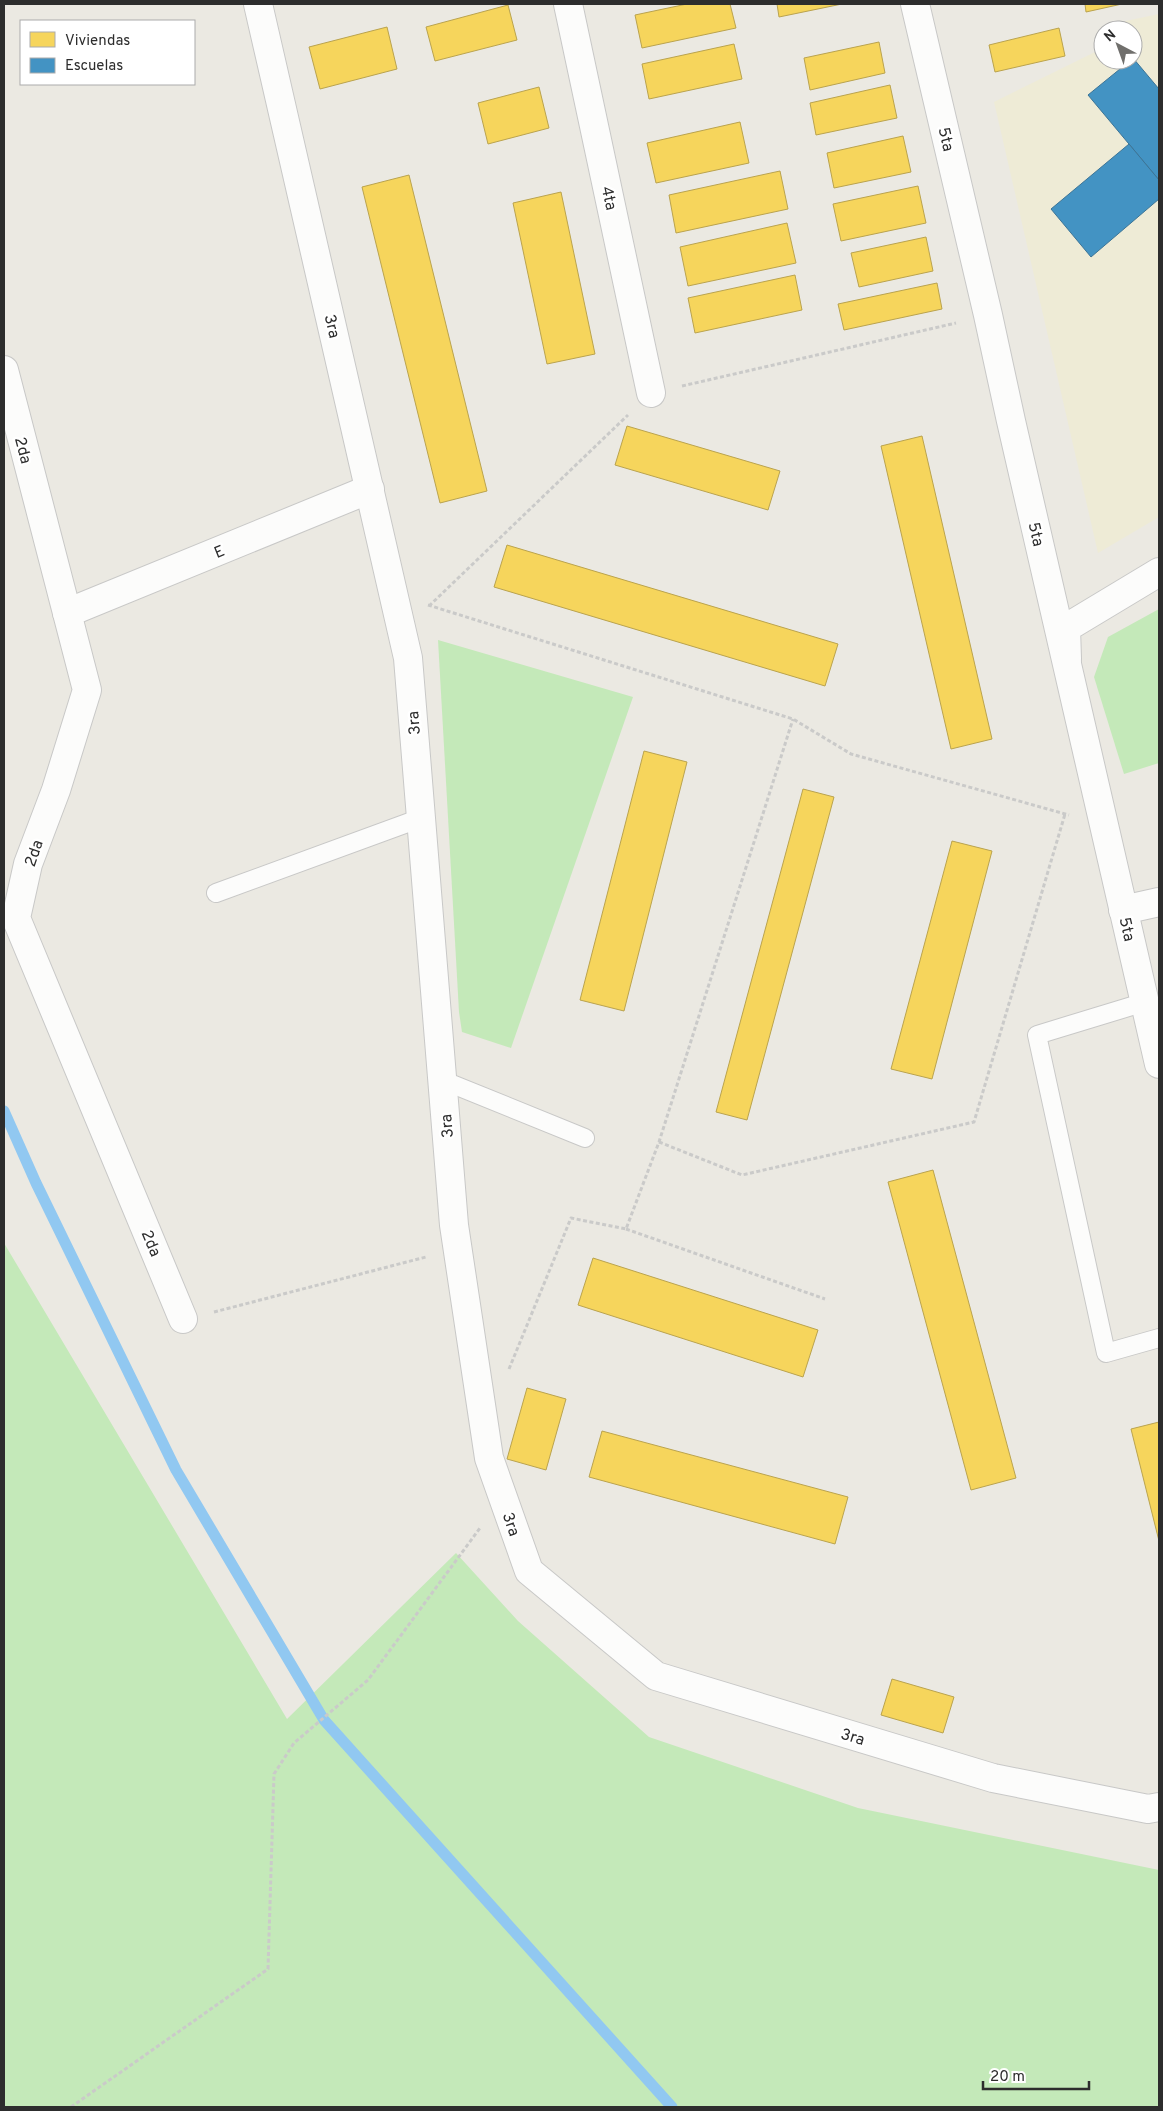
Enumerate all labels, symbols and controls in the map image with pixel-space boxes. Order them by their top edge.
legend [20,20,195,85]
north arrow [1093,20,1143,70]
text: N [1101,27,1120,46]
text: Viviendas [65,32,130,51]
text: Escuelas [65,57,123,76]
street label: 5ta [933,125,958,154]
street label: 4ta [596,184,620,212]
street label: 3ra [319,313,343,340]
street label: 2da [9,435,35,466]
street label: 5ta [1023,520,1048,549]
street label: E [212,542,228,564]
street label: 3ra [404,710,426,736]
street label: 2da [21,838,49,870]
street label: 5ta [1114,915,1139,944]
street label: 3ra [437,1113,459,1139]
street label: 2da [136,1227,165,1260]
street label: 3ra [497,1510,523,1539]
street label: 3ra [838,1725,867,1751]
scale bar [983,2058,1089,2090]
text: 20 m [990,2068,1025,2087]

